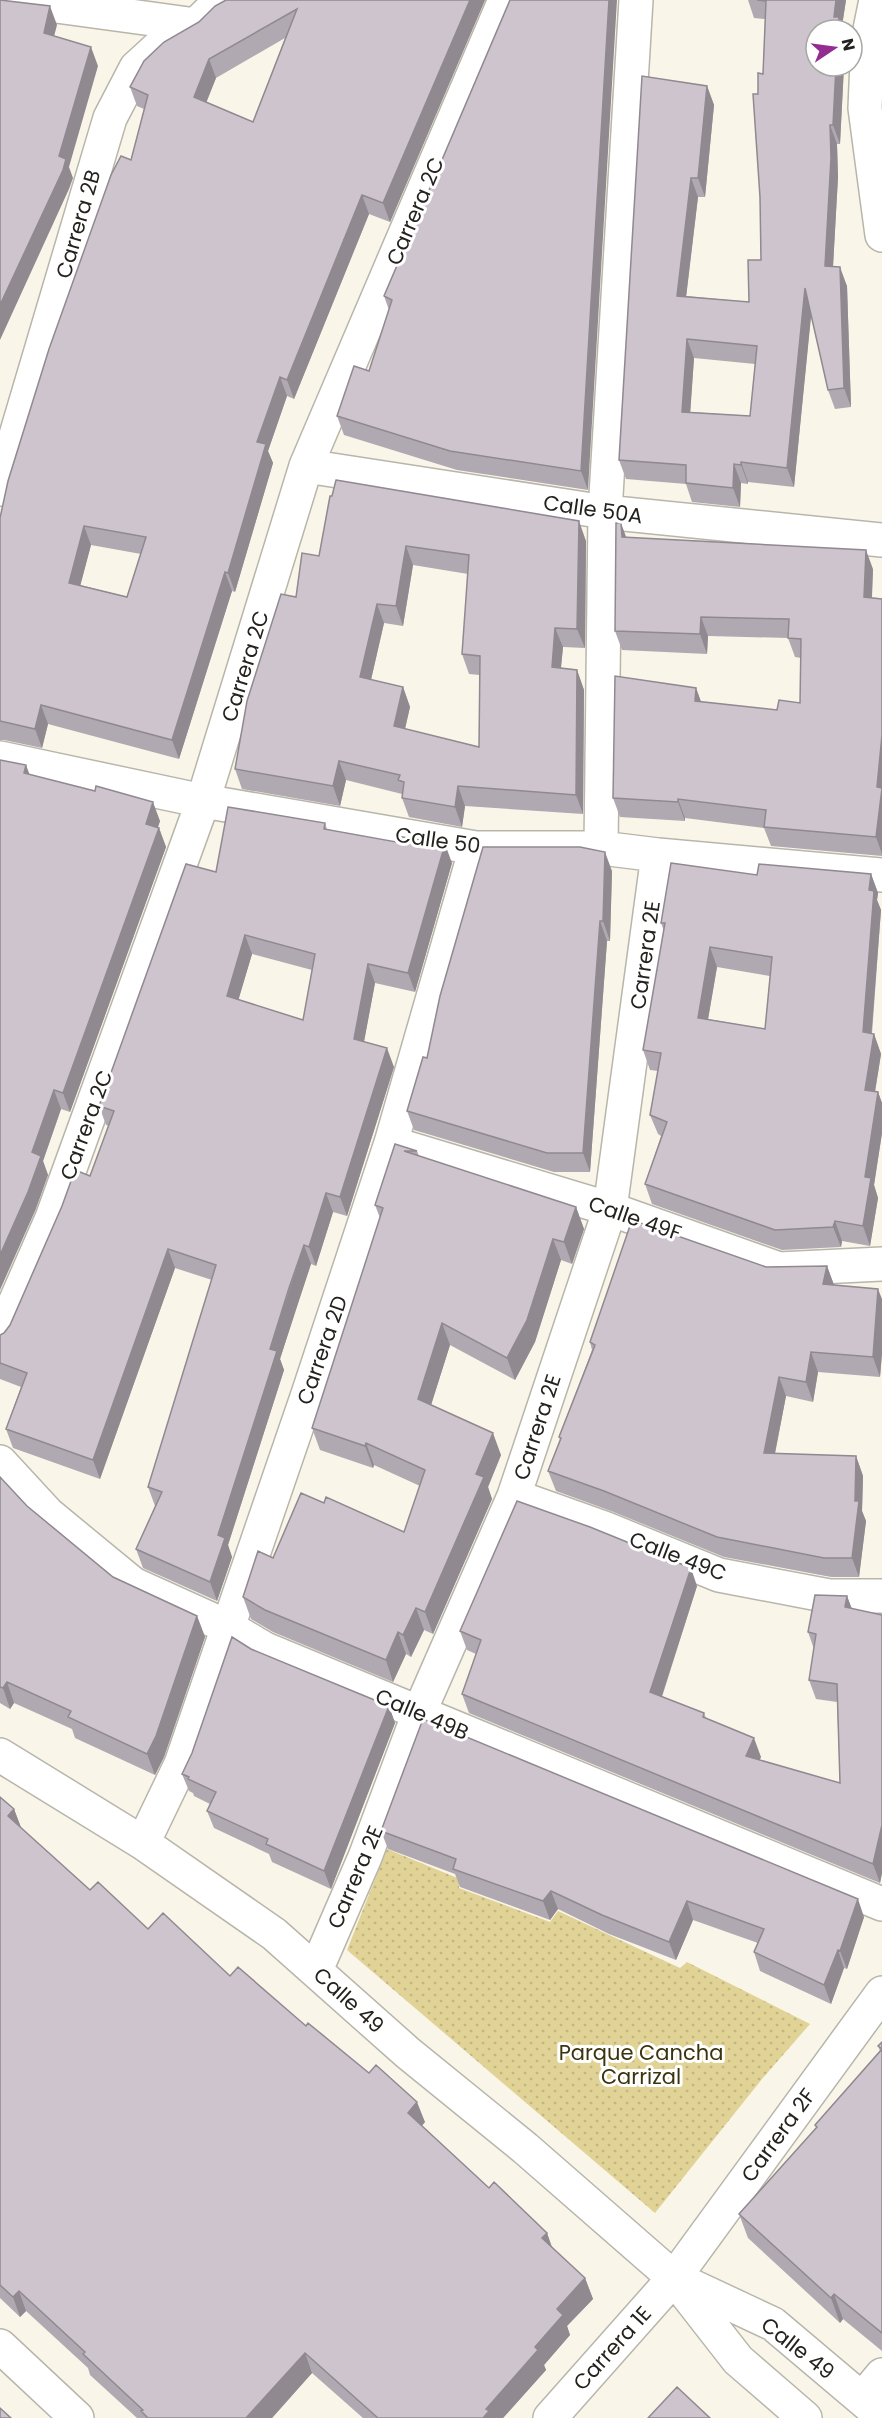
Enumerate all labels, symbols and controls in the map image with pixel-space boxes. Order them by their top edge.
north arrow [804,18,864,78]
text: N [836,36,861,53]
street label: Carrera 2C [379,152,451,270]
street label: Carrera 2B [49,166,107,282]
street label: Calle 50A [542,488,644,530]
street label: Carrera 2C [214,607,276,725]
street label: Calle 50 [394,820,482,860]
street label: Carrera 2E [623,899,667,1011]
street label: Carrera 2C [53,1066,119,1184]
street label: Calle 49F [585,1189,685,1247]
street label: Carrera 2D [290,1292,354,1408]
street label: Carrera 2E [506,1370,568,1484]
street label: Calle 49C [625,1524,731,1588]
street label: Calle 49B [371,1681,473,1747]
street label: Carrera 2E [320,1821,390,1933]
street label: Calle 49 [307,1961,391,2039]
park label: Parque Cancha Carrizal [559,2038,723,2091]
street label: Carrera 2F [734,2082,822,2188]
street label: Carrera 1E [566,2300,658,2396]
street label: Calle 49 [755,2310,841,2386]

